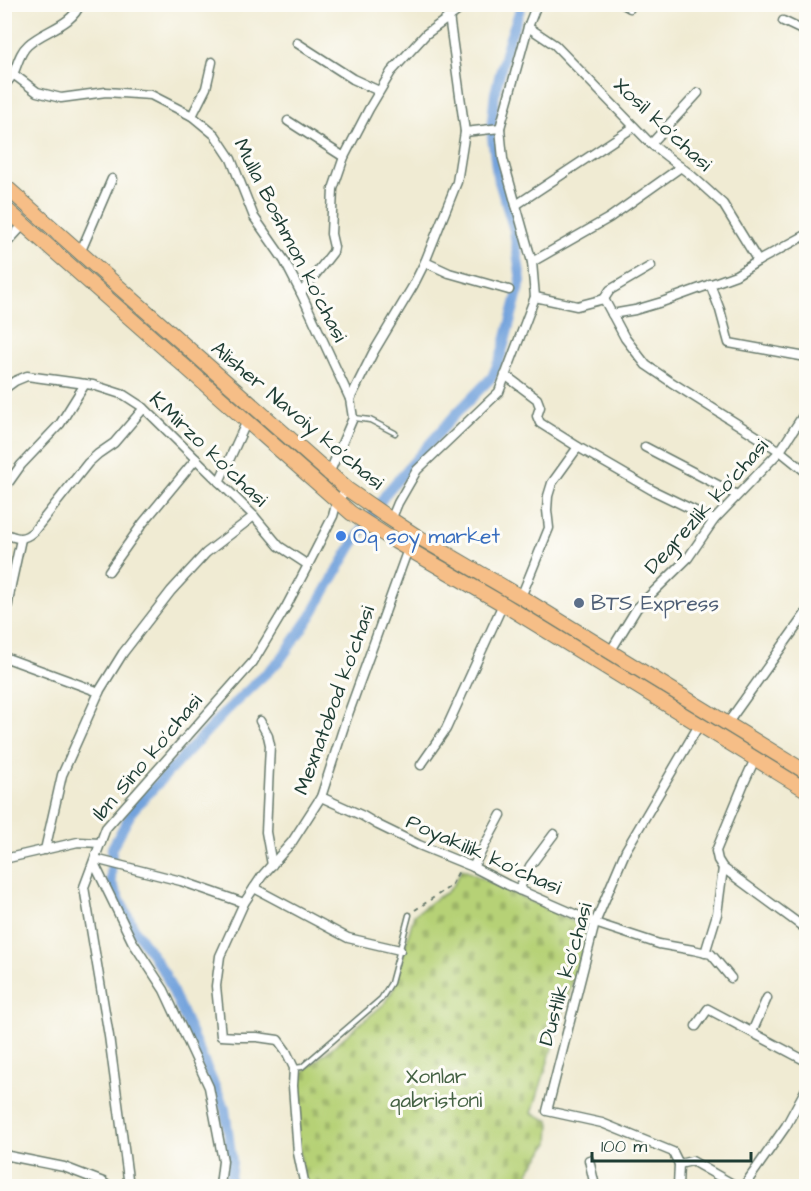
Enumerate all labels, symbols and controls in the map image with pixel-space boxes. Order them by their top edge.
street label: Xosil ko'chasi [607,71,719,178]
street label: Mulla Boshmon ko'chasi [227,134,354,347]
street label: Alisher Navoiy ko'chasi [204,334,391,498]
street label: K.Mirzo ko'chasi [143,385,274,514]
street label: Degrezlik ko'chasi [638,432,777,582]
place label: Oq soy market [353,522,500,553]
marker: Oq soy market [334,529,348,543]
place label: BTS Express [591,589,719,619]
marker: BTS Express [572,596,586,610]
street label: Mexnatobod ko'chasi [287,602,382,799]
street label: Ibn Sino ko‘chasi [86,688,209,827]
street label: Poyakilik ko'chasi [401,807,566,904]
street label: Dustlik ko'chasi [531,899,600,1049]
park label: Xonlar qabristoni [390,1062,482,1115]
scale bar [592,1125,751,1163]
text: 100 m [601,1134,647,1159]

